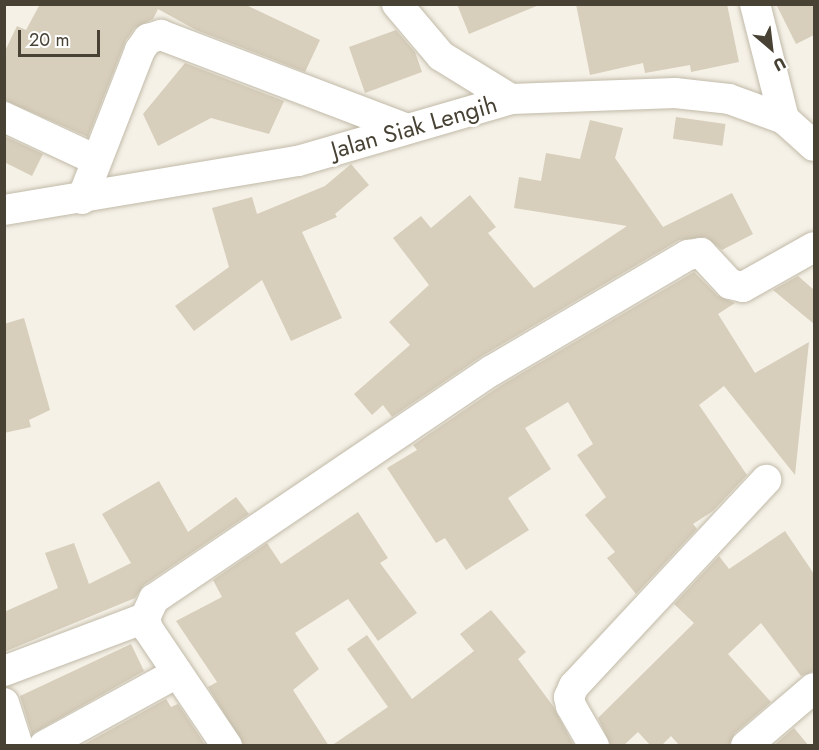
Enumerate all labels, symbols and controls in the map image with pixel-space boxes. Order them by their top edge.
scale bar [21,18,104,56]
north arrow [741,18,801,78]
text: 20 m [29,27,69,53]
text: U [769,52,790,77]
street label: Jalan Siak Lengih [328,90,500,164]

